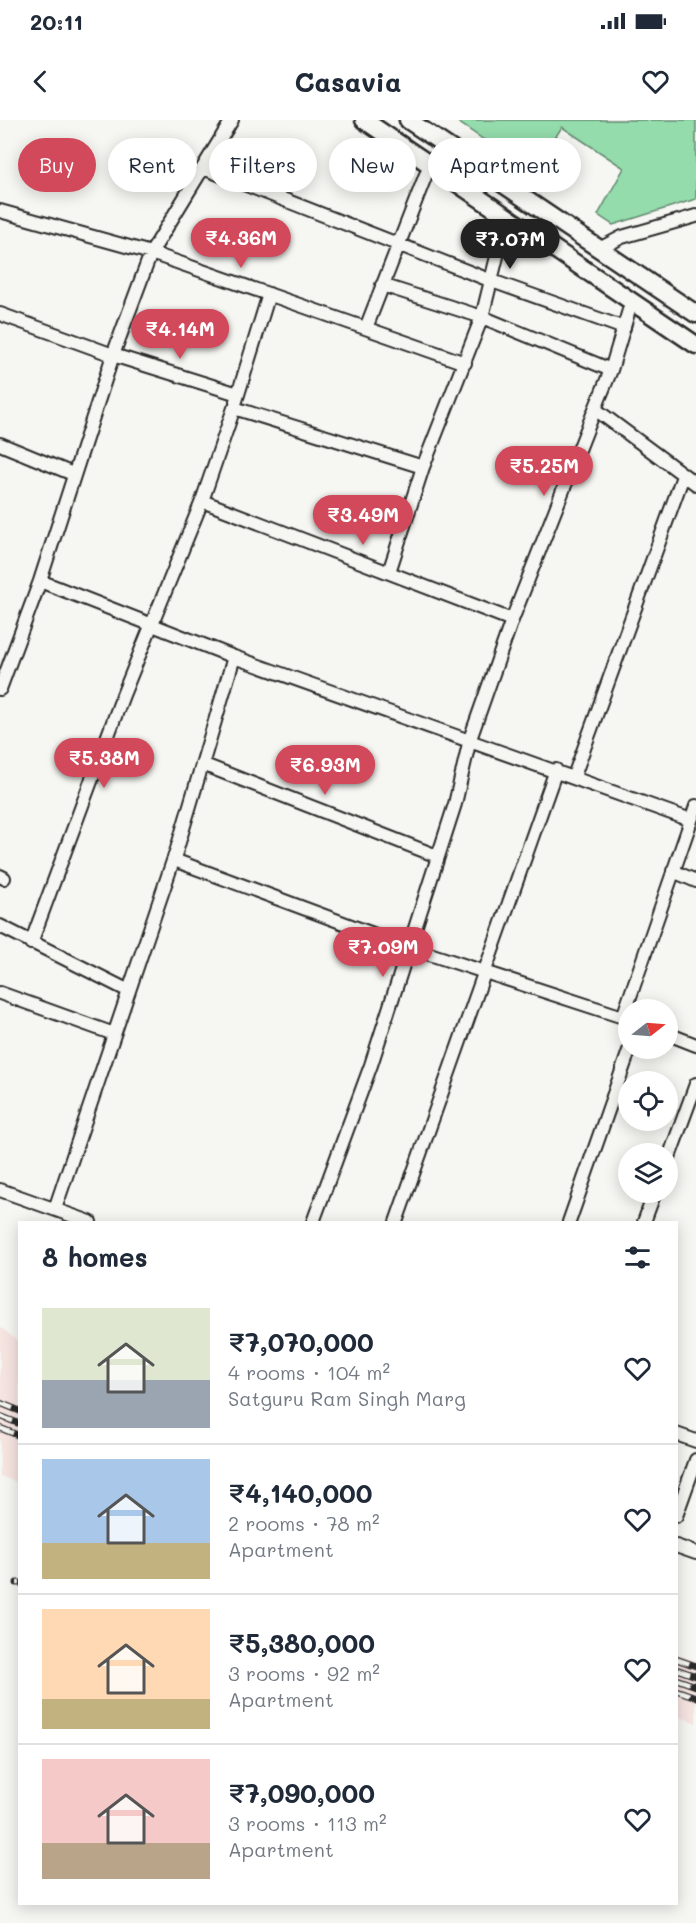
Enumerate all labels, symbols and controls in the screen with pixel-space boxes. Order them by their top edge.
text: 20:11 [30,7,83,36]
text: Casavia [294,64,402,99]
icon: back [24,65,57,98]
icon: heart [639,65,672,98]
chip: Buy [18,138,96,192]
chip: Rent [108,138,197,192]
chip: Filters [209,138,317,192]
chip: New [329,138,416,192]
chip: Apartment [428,138,581,192]
pin: ₹4.36M [192,218,290,269]
pin: ₹7.07M [461,219,559,270]
text: ₹4.36M [205,224,277,250]
text: ₹7.07M [475,225,545,251]
pin: ₹4.14M [131,309,229,360]
text: ₹4.14M [145,315,215,341]
pin: ₹5.25M [495,446,593,497]
text: ₹5.25M [509,452,579,478]
pin: ₹3.49M [314,495,412,546]
text: ₹3.49M [327,501,399,527]
pin: ₹5.38M [55,738,153,789]
text: ₹5.38M [68,744,140,770]
pin: ₹6.93M [276,745,374,796]
text: ₹6.93M [289,751,361,777]
pin: ₹7.09M [334,927,432,978]
text: ₹7.09M [347,933,419,959]
north arrow [618,999,678,1059]
map controls [618,999,678,1203]
button: locate [618,1071,678,1131]
button: layers [618,1143,678,1203]
text: 8 homes [42,1240,148,1274]
icon: filters [621,1241,654,1274]
text: ₹7,070,000 [228,1325,374,1359]
icon: home [90,1332,162,1404]
icon: heart [621,1352,654,1385]
text: 4 rooms · 104 m² [228,1359,390,1385]
text: Satguru Ram Singh Marg [228,1385,466,1411]
text: ₹4,140,000 [228,1476,373,1510]
icon: home [90,1483,162,1555]
icon: heart [621,1503,654,1536]
text: 2 rooms · 78 m² [228,1510,380,1536]
text: Apartment [228,1536,334,1562]
text: ₹5,380,000 [228,1626,375,1660]
icon: home [90,1633,162,1705]
icon: heart [621,1653,654,1686]
text: 3 rooms · 92 m² [228,1660,380,1686]
text: Apartment [228,1686,334,1712]
text: ₹7,090,000 [228,1776,375,1810]
icon: home [90,1783,162,1855]
icon: heart [621,1803,654,1836]
text: 3 rooms · 113 m² [228,1810,387,1836]
text: Apartment [228,1836,334,1862]

